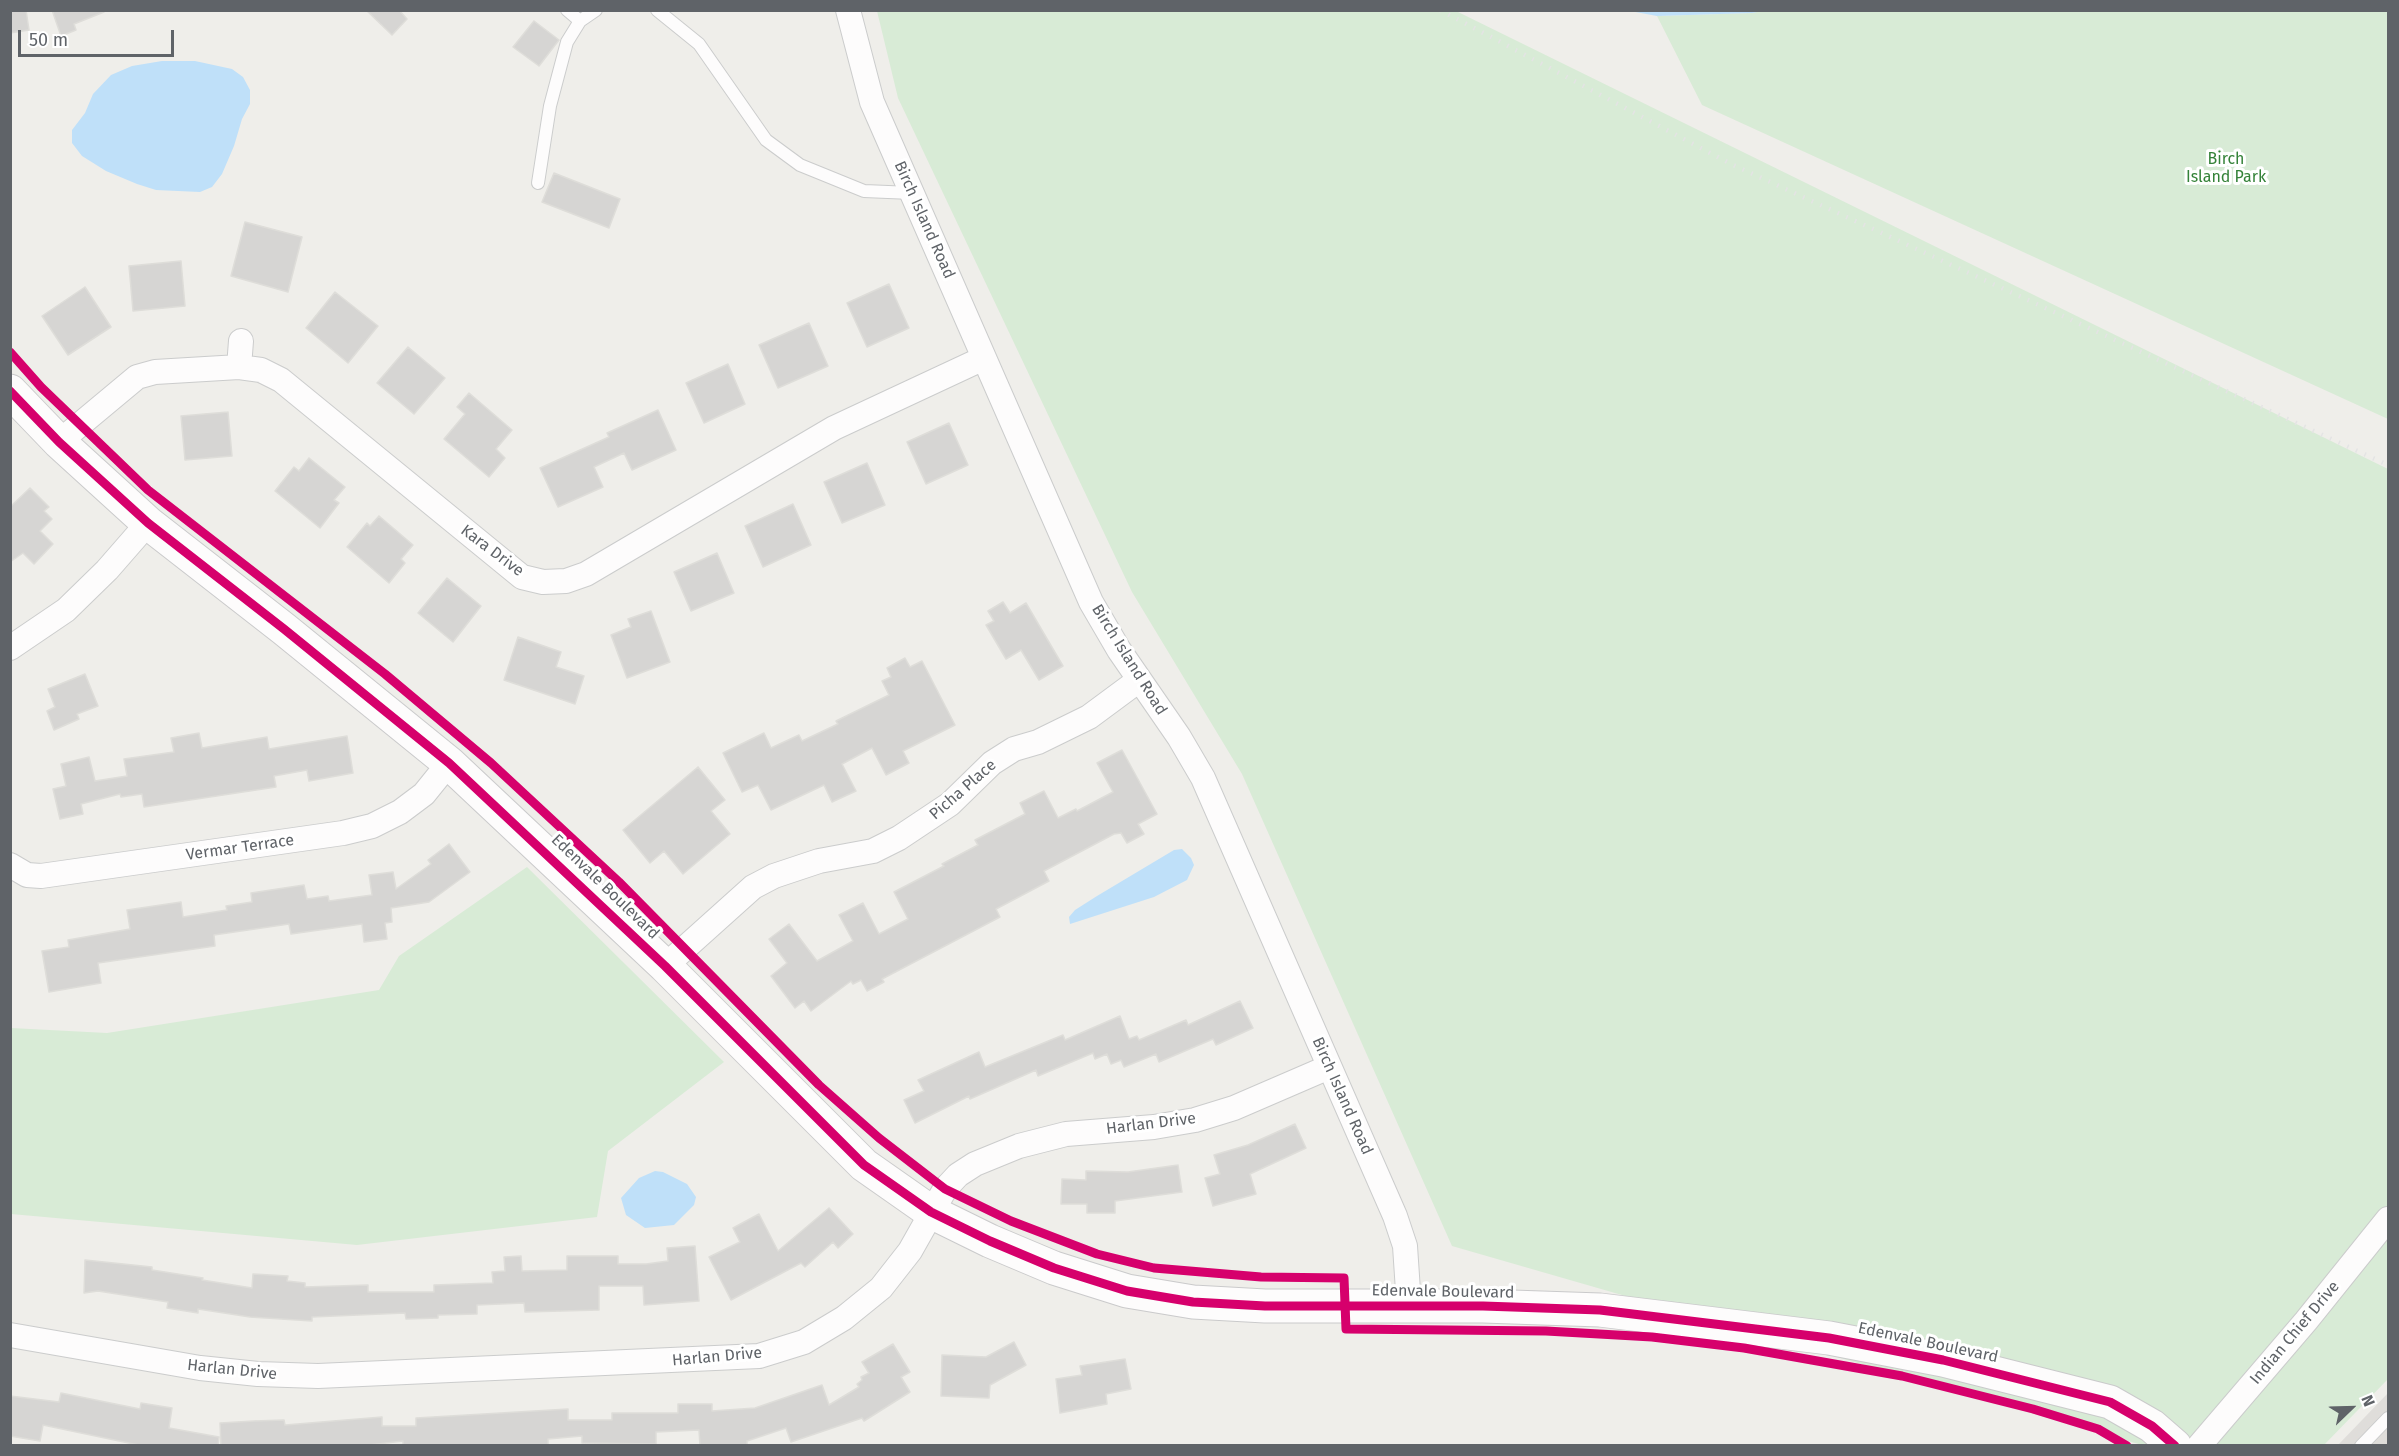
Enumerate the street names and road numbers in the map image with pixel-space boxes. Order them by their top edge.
street label: Birch Island Road [889,158,959,282]
street label: Kara Drive [457,521,527,581]
street label: Birch Island Road [1087,601,1171,719]
street label: Picha Place [926,756,1000,824]
street label: Vermar Terrace [185,831,295,865]
street label: Edenvale Boulevard [547,831,663,943]
street label: Birch Island Road [1307,1034,1377,1158]
street label: Harlan Drive [1105,1109,1197,1139]
street label: Indian Chief Drive [2246,1277,2344,1389]
street label: Edenvale Boulevard [1371,1281,1515,1303]
street label: Edenvale Boulevard [1856,1319,2000,1367]
street label: Harlan Drive [671,1344,763,1370]
street label: Harlan Drive [186,1356,278,1384]

